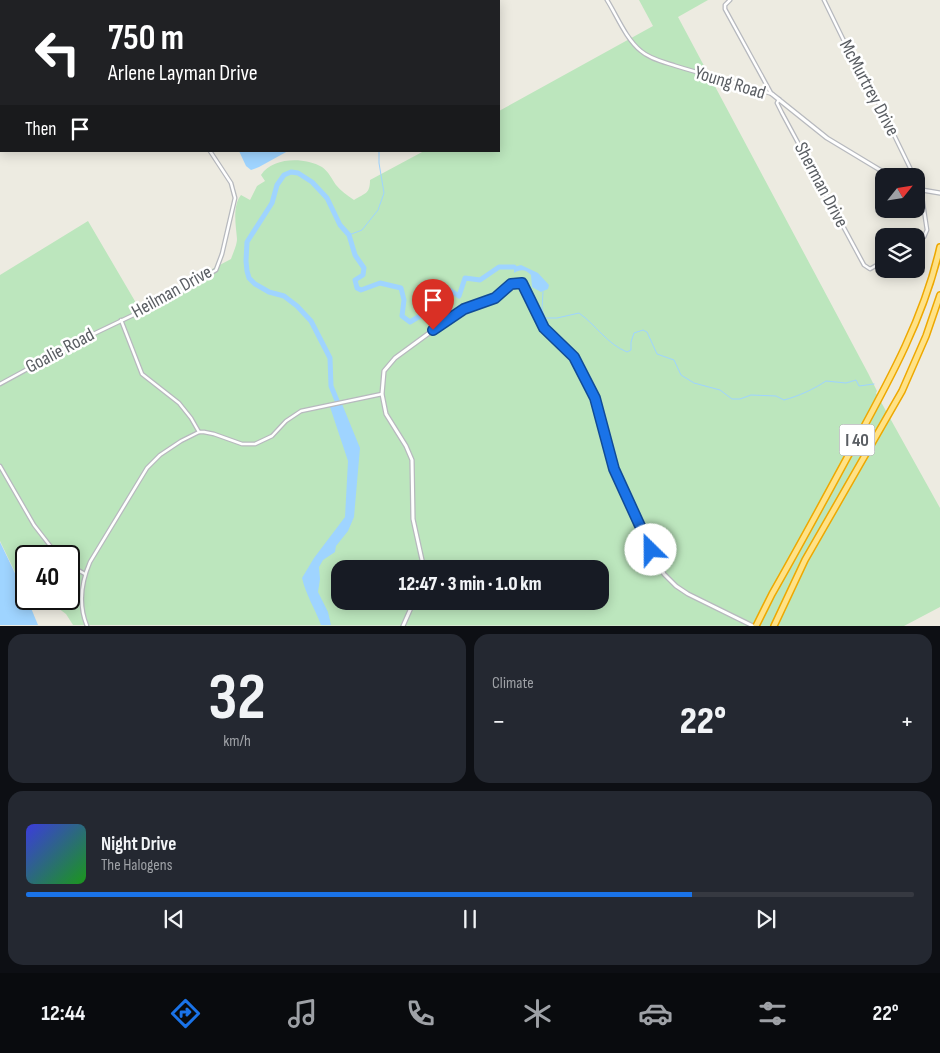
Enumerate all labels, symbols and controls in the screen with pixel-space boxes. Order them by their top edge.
text: 750 m [108,17,184,60]
icon: left [25,20,90,85]
street label: McMurtrey Drive [834,36,904,140]
text: Arlene Layman Drive [108,60,258,87]
street label: Young Road [692,61,768,105]
icon: arrive [66,115,94,143]
text: Then [25,118,56,141]
street label: Sherman Drive [789,138,853,232]
north arrow [875,168,925,218]
map controls [875,168,925,278]
button: layers [875,228,925,278]
street label: Heilman Drive [128,261,216,323]
pin [412,279,454,330]
icon: arrive [419,286,447,314]
street label: Goalie Road [22,323,98,379]
road number: I 40 [840,424,874,456]
position arrow [624,523,676,575]
speed limit sign: 40 [15,545,80,610]
text: 12:47 · 3 min · 1.0 km [398,573,542,596]
text: 32 [208,660,266,738]
text: Climate [492,674,534,693]
text: 22° [680,699,726,744]
text: − [492,705,506,738]
text: + [900,705,914,738]
text: km/h [223,732,251,751]
text: Night Drive [101,833,176,856]
text: The Halogens [101,856,172,875]
icon: previous [160,905,188,933]
icon: pause [456,905,484,933]
icon: next [752,905,780,933]
icon: directions [168,996,203,1031]
icon: music [285,996,320,1031]
icon: phone [403,996,438,1031]
icon: climate [520,996,555,1031]
icon: car [638,996,673,1031]
icon: filters [755,996,790,1031]
text: 12:44 [41,1000,85,1027]
text: 22° [872,1000,899,1027]

